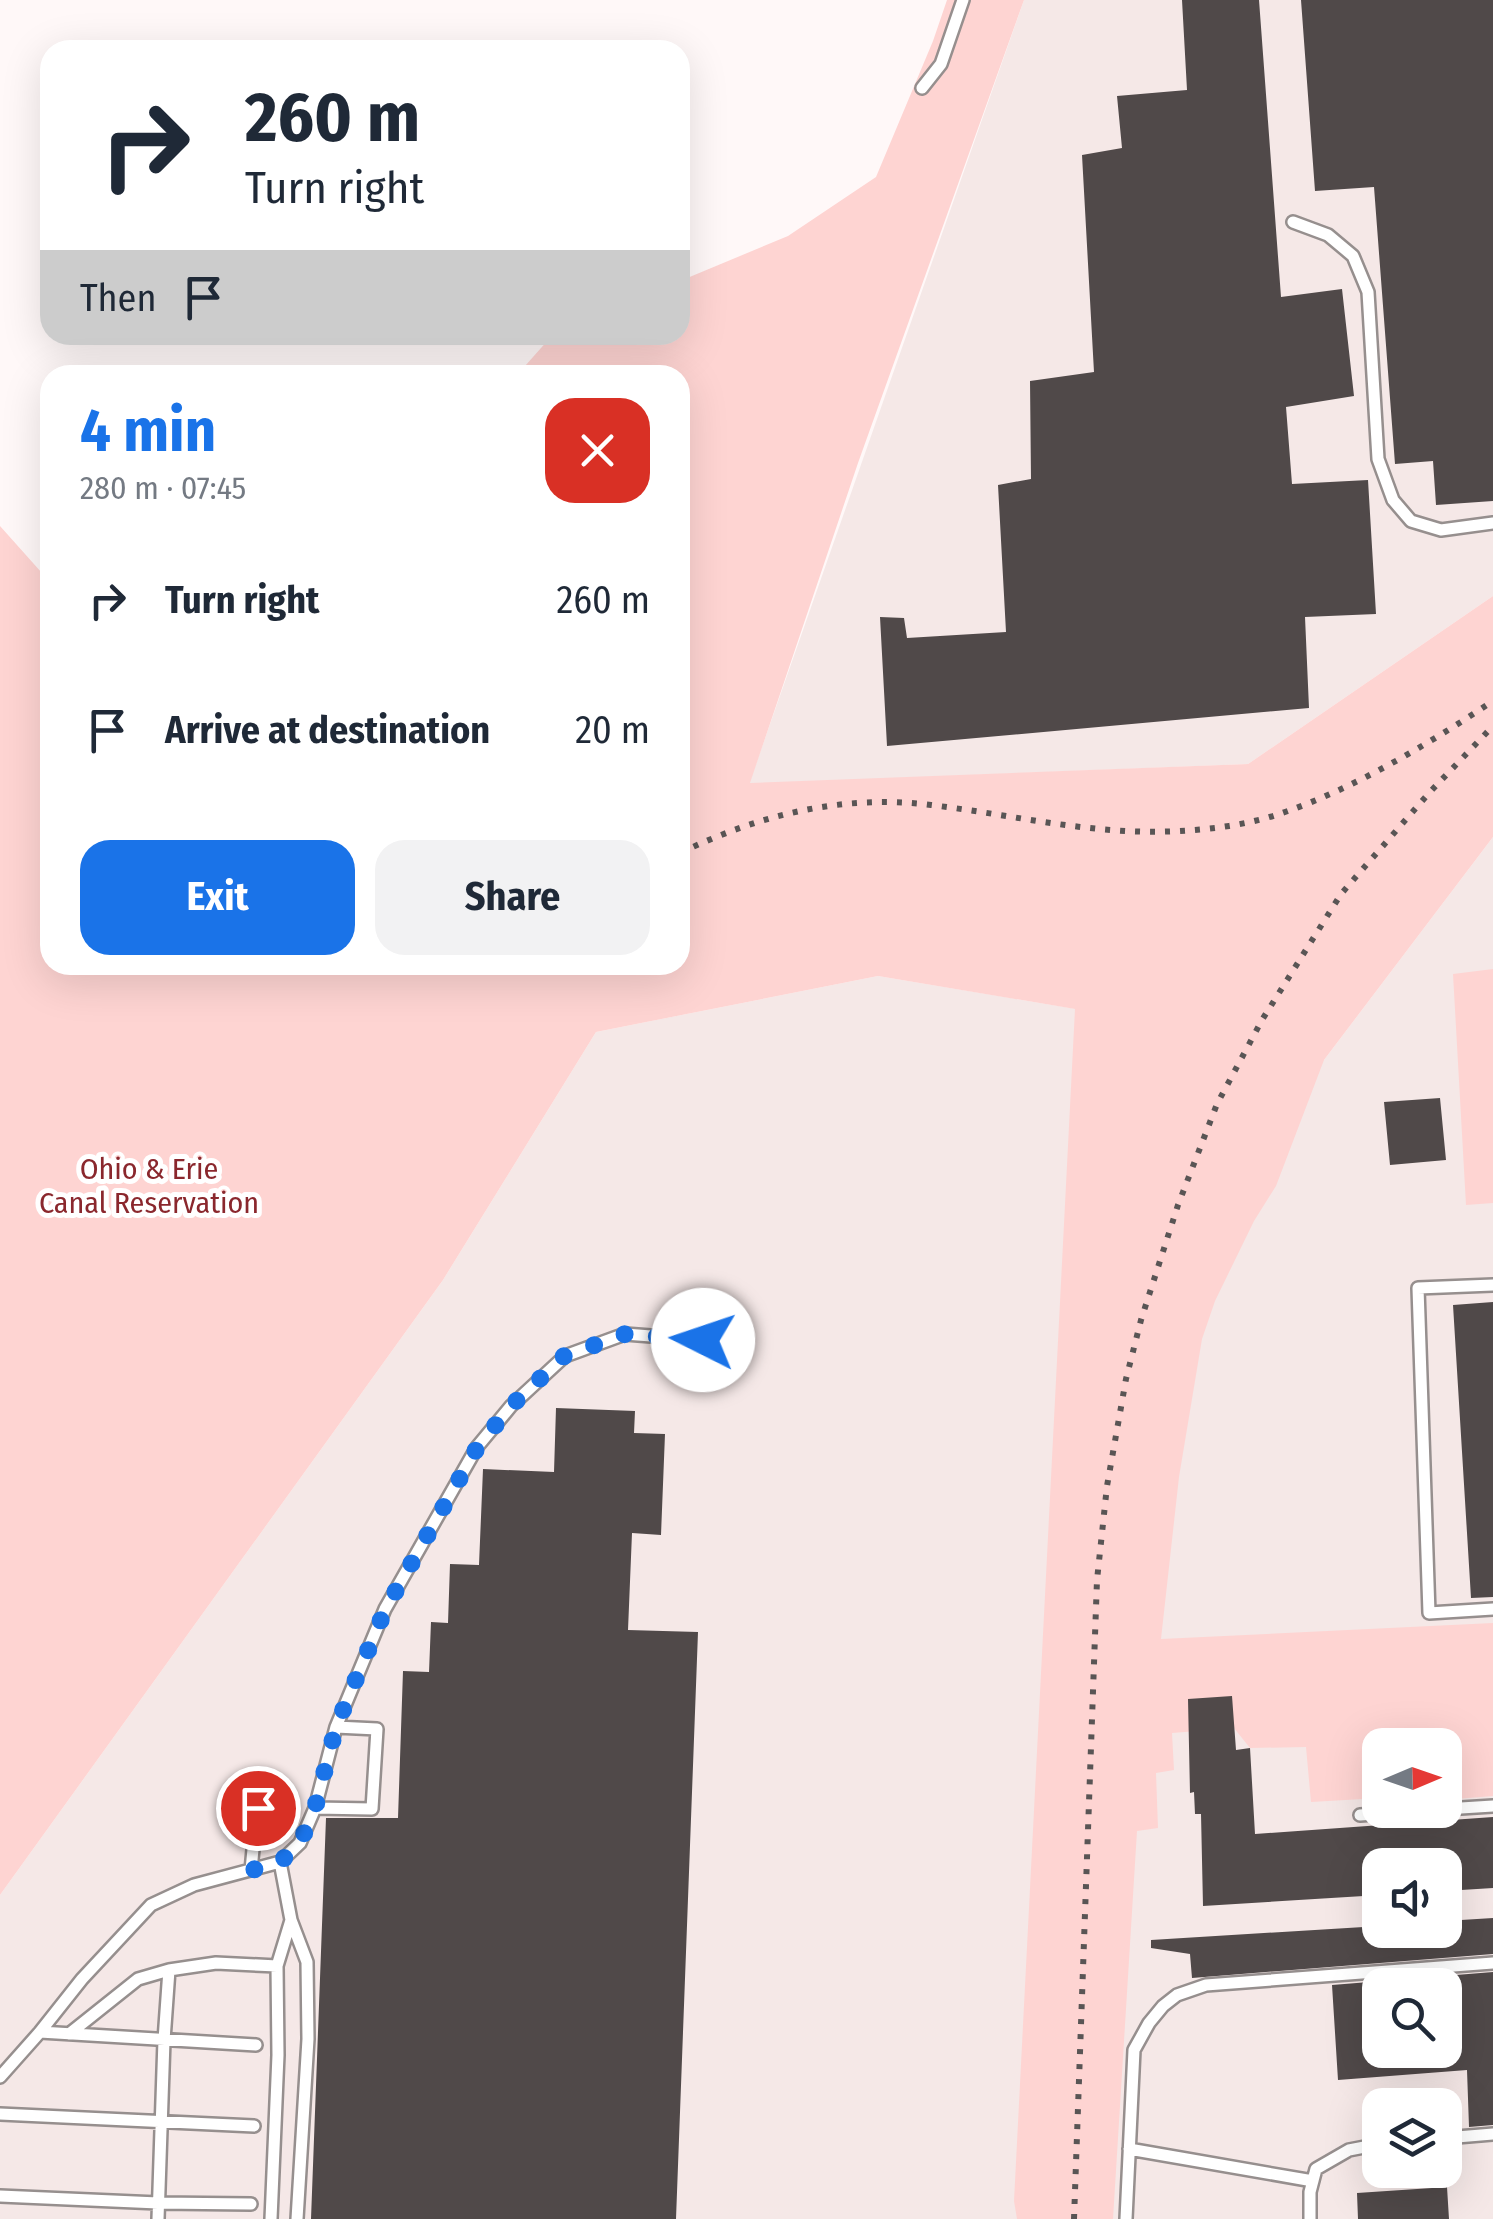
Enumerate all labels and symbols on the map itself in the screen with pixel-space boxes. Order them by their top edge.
park label: Ohio & Erie Canal Reservation [39,1151,259,1221]
position arrow [651,1288,755,1392]
north arrow [1362,1728,1462,1828]
pin [216,1766,301,1851]

